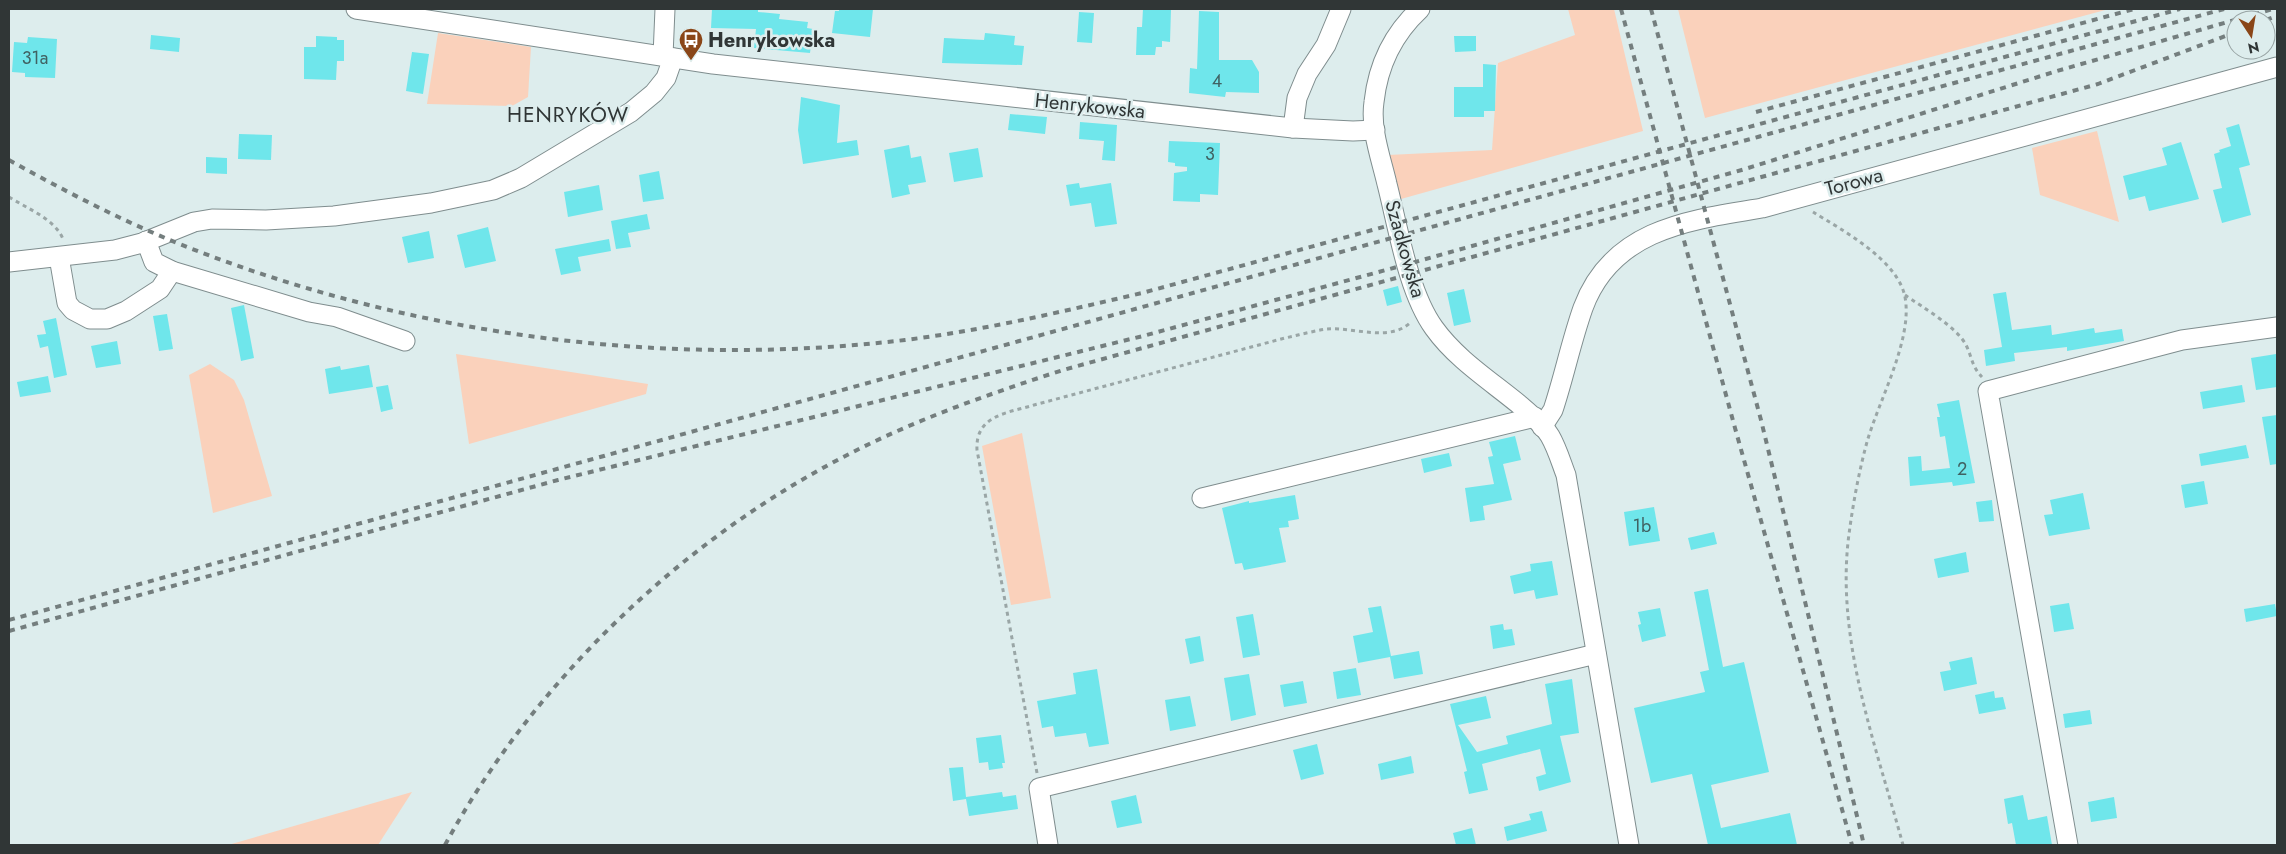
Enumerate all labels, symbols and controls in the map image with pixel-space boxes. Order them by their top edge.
north arrow [2226,10,2276,60]
place label: Henrykowska [708,26,835,55]
bus stop icon: Henrykowska [678,27,704,61]
text: N [2246,37,2261,59]
house number: 31a [22,45,48,71]
house number: 4 [1212,68,1222,94]
street label: Henrykowska [1034,86,1146,126]
district label: HENRYKÓW [507,100,629,130]
house number: 3 [1205,141,1215,167]
street label: Torowa [1822,160,1886,204]
street label: Szadkowska [1377,197,1433,301]
house number: 2 [1957,456,1967,482]
house number: 1b [1633,513,1651,539]

